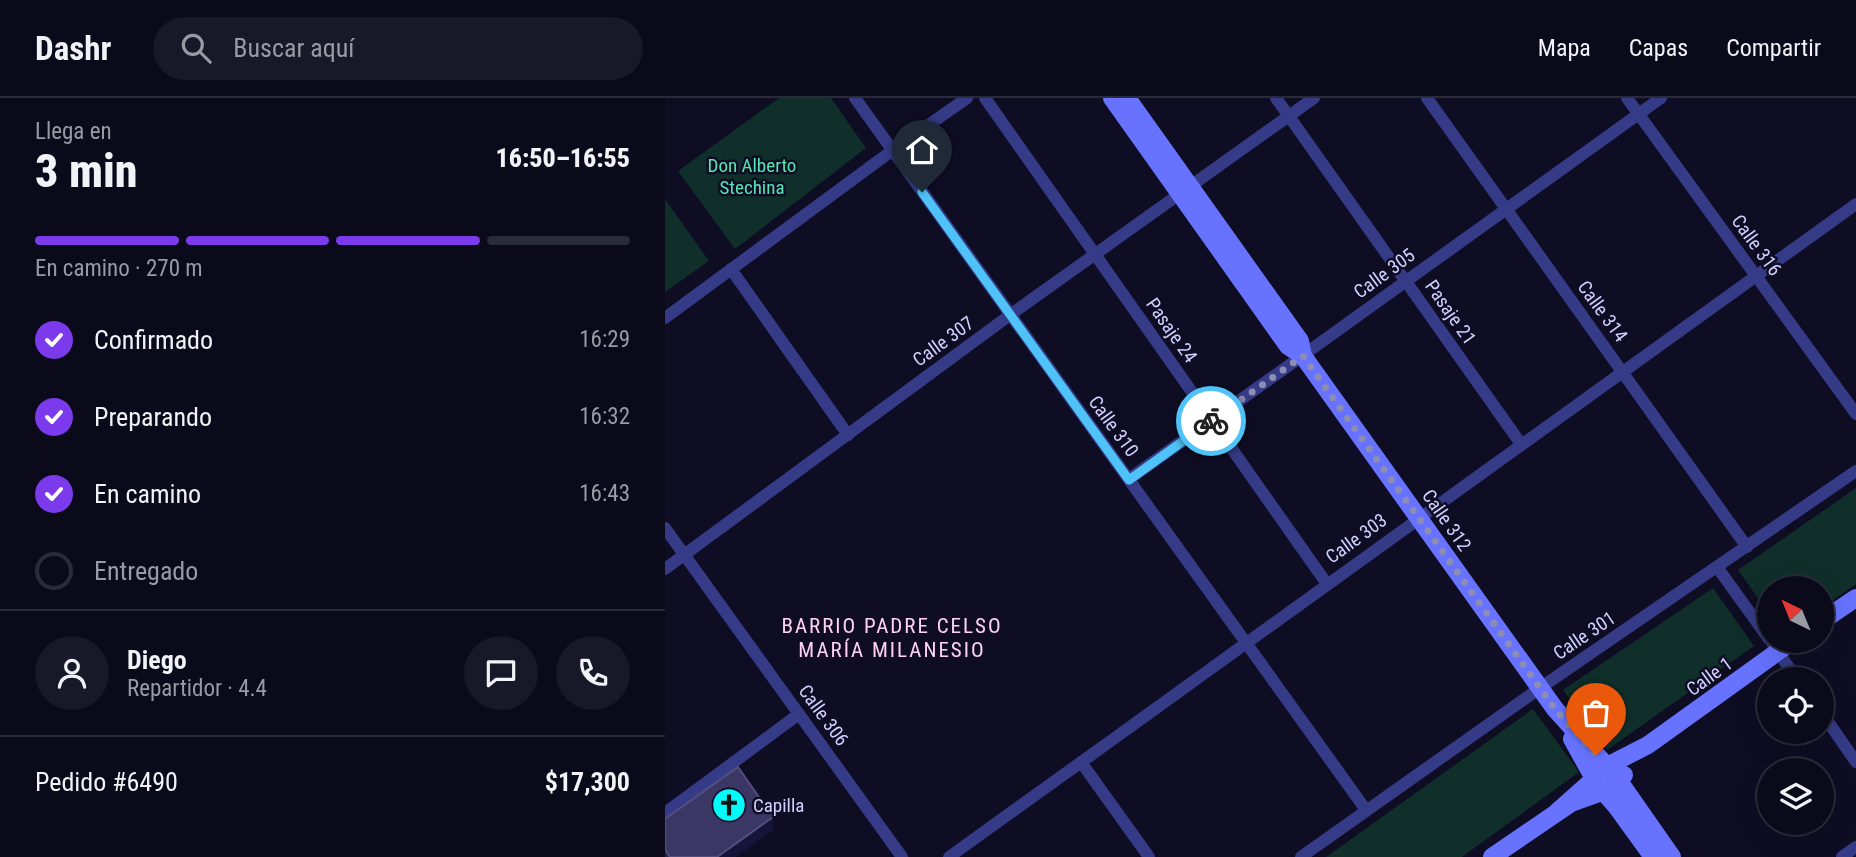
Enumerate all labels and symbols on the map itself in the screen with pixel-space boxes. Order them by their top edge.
pin [892,120,952,192]
park label: Don Alberto Stechina [708,154,796,199]
street label: Calle 316 [1727,210,1786,280]
street label: Calle 305 [1349,244,1419,303]
street label: Pasaje 21 [1420,276,1481,349]
street label: Calle 314 [1573,276,1632,346]
street label: Pasaje 24 [1141,294,1202,367]
street label: Calle 307 [908,312,978,371]
courier [1176,386,1246,456]
street label: Calle 310 [1084,391,1143,461]
street label: Calle 312 [1417,485,1476,556]
street label: Calle 303 [1321,509,1391,568]
north arrow [1757,576,1834,653]
street label: Calle 301 [1549,606,1620,665]
district label: BARRIO PADRE CELSO MARÍA MILANESIO [781,614,1003,662]
street label: Calle 1 [1682,652,1737,701]
street label: Calle 306 [794,680,853,750]
pin [1566,683,1626,755]
church icon: Capilla [710,786,748,824]
place label: Capilla [753,794,804,817]

